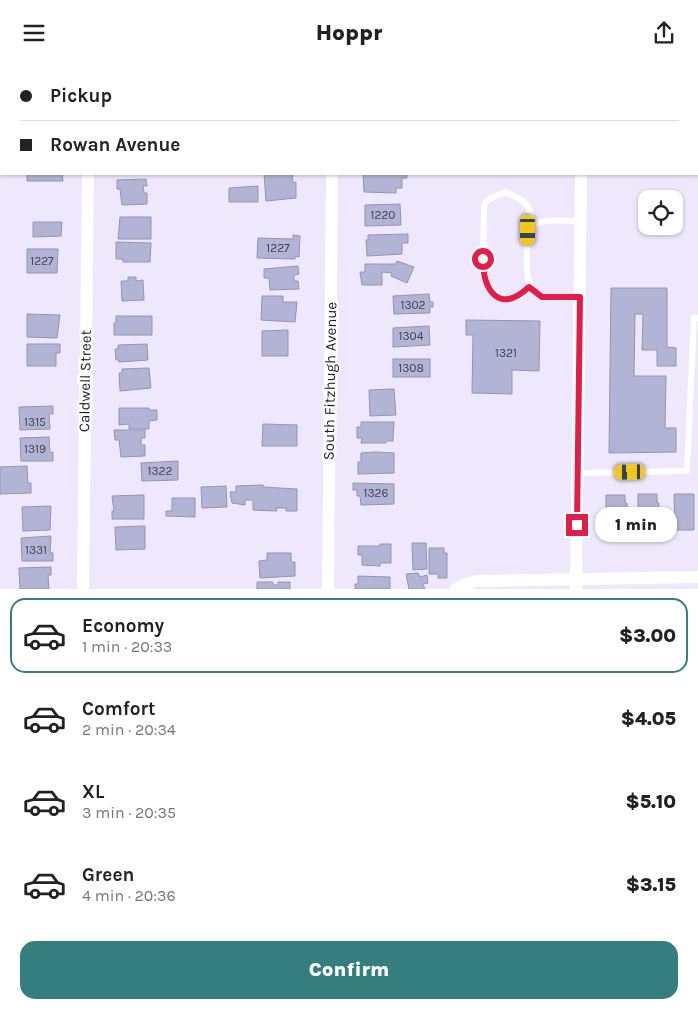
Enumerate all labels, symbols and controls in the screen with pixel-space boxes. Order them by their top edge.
icon: menu [20,19,48,47]
icon: share [650,19,678,47]
text: Hoppr [316,20,382,46]
text: Pickup [50,85,112,107]
text: Rowan Avenue [50,134,180,156]
map controls [638,190,683,235]
button: locate [638,190,683,235]
house number: 1220 [371,208,396,222]
car [520,215,535,245]
house number: 1227 [266,241,290,255]
route start [472,248,494,270]
house number: 1227 [30,254,54,268]
house number: 1302 [400,298,426,312]
street label: South Fitzhugh Avenue [320,302,340,460]
street label: Caldwell Street [75,329,95,432]
house number: 1304 [399,329,424,343]
house number: 1321 [495,346,517,360]
house number: 1308 [398,361,424,375]
house number: 1315 [24,415,46,429]
house number: 1319 [24,442,46,456]
house number: 1322 [148,464,173,478]
car [614,464,645,480]
house number: 1326 [364,486,389,500]
callout: 1 min [594,507,677,543]
route end [566,514,588,536]
text: 1 min [615,515,657,534]
house number: 1331 [25,543,47,557]
icon: car [22,613,67,658]
text: Economy [82,615,164,637]
text: $3.00 [619,625,676,647]
text: 1 min · 20:33 [82,637,172,656]
icon: car [22,696,67,741]
text: Comfort [82,698,156,720]
text: $4.05 [621,708,676,730]
text: 2 min · 20:34 [82,720,176,739]
icon: car [22,779,67,824]
text: XL [82,781,104,803]
text: $5.10 [625,791,676,813]
text: 3 min · 20:35 [82,803,176,822]
icon: car [22,862,67,907]
text: Green [82,864,134,886]
text: $3.15 [626,874,676,896]
text: 4 min · 20:36 [82,886,176,905]
button: Confirm [20,941,678,999]

